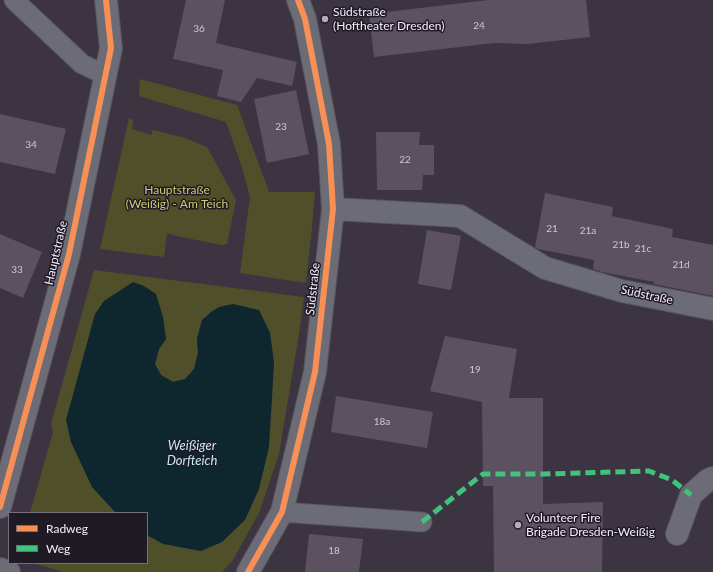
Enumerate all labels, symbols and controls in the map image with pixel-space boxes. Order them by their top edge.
place label: Südstraße (Hoftheater Dresden) [333,5,444,33]
marker: Südstraße (Hoftheater Dresden) [320,14,330,24]
house number: 24 [473,20,485,32]
house number: 36 [193,23,205,35]
house number: 23 [275,121,287,133]
house number: 34 [25,139,37,151]
house number: 22 [399,154,411,166]
park label: Hauptstraße (Weißig) - Am Teich [126,183,228,211]
street label: Hauptstraße [42,219,70,287]
house number: 21 [546,223,558,235]
house number: 21a [580,225,596,237]
house number: 21b [612,239,630,251]
house number: 21c [635,243,651,255]
house number: 21d [672,259,690,271]
street label: Südstraße [303,262,323,316]
house number: 33 [11,264,23,276]
street label: Südstraße [620,282,674,308]
house number: 19 [469,364,481,376]
house number: 18a [374,416,390,428]
water label: Weißiger Dorfteich [167,438,217,469]
place label: Volunteer Fire Brigade Dresden-Weißig [526,511,655,539]
legend [8,512,148,564]
marker: Volunteer Fire Brigade Dresden-Weißig [513,520,523,530]
text: Radweg [46,521,88,536]
text: Weg [46,541,70,556]
house number: 18 [328,545,340,557]

